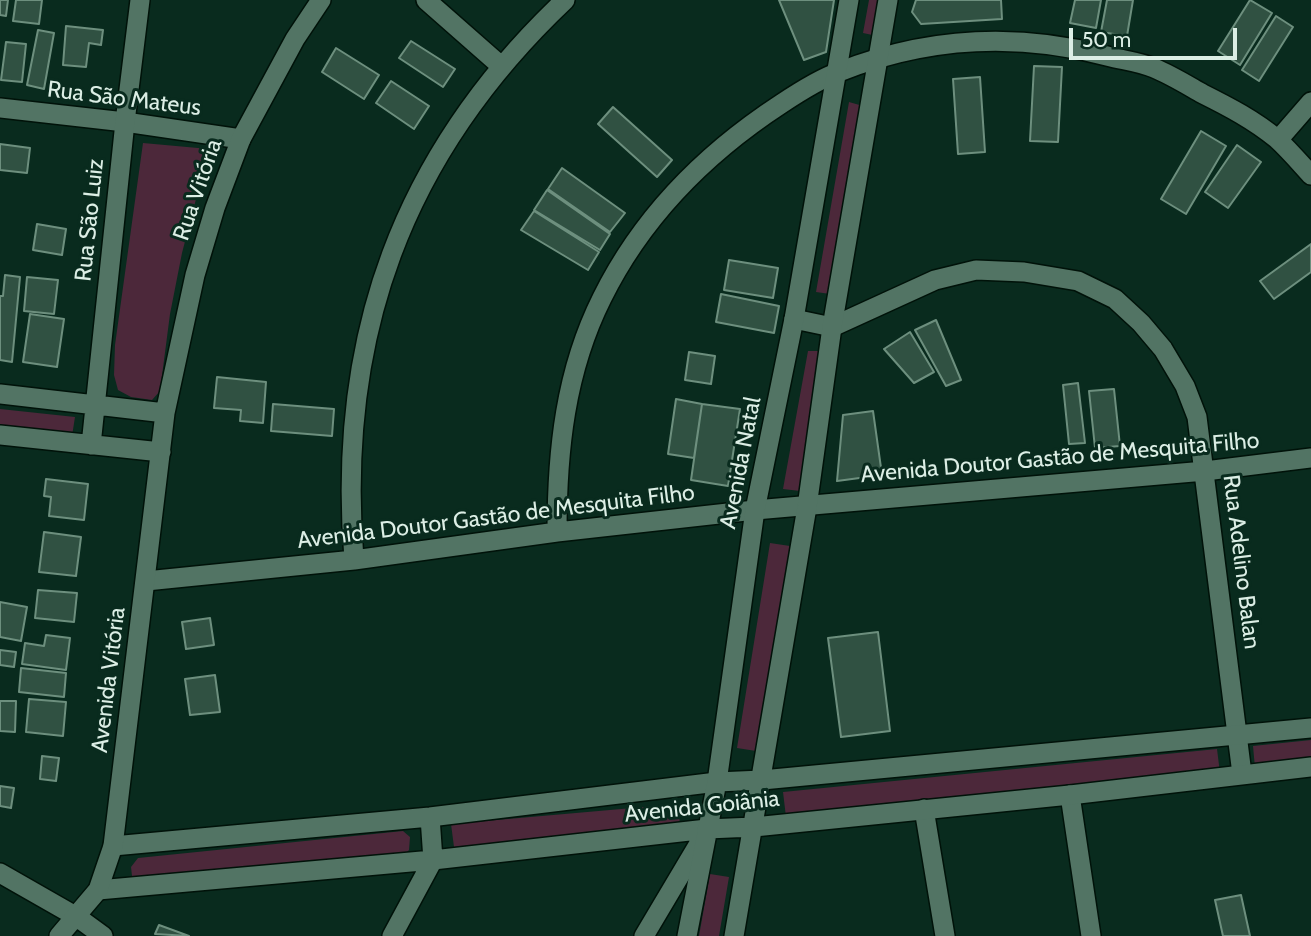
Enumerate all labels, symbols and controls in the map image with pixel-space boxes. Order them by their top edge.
scale bar [1073,14,1241,58]
text: 50 m [1082,27,1131,52]
street label: Rua São Mateus [46,76,202,122]
street label: Rua Vitória [168,136,228,244]
street label: Rua São Luiz [70,157,110,283]
street label: Avenida Natal [715,395,767,531]
street label: Avenida Doutor Gastão de Mesquita Filho [860,427,1260,489]
street label: Rua Adelino Balan [1217,473,1265,651]
street label: Avenida Doutor Gastão de Mesquita Filho [296,479,696,555]
street label: Avenida Vitória [86,606,132,754]
street label: Avenida Goiânia [623,785,781,829]

